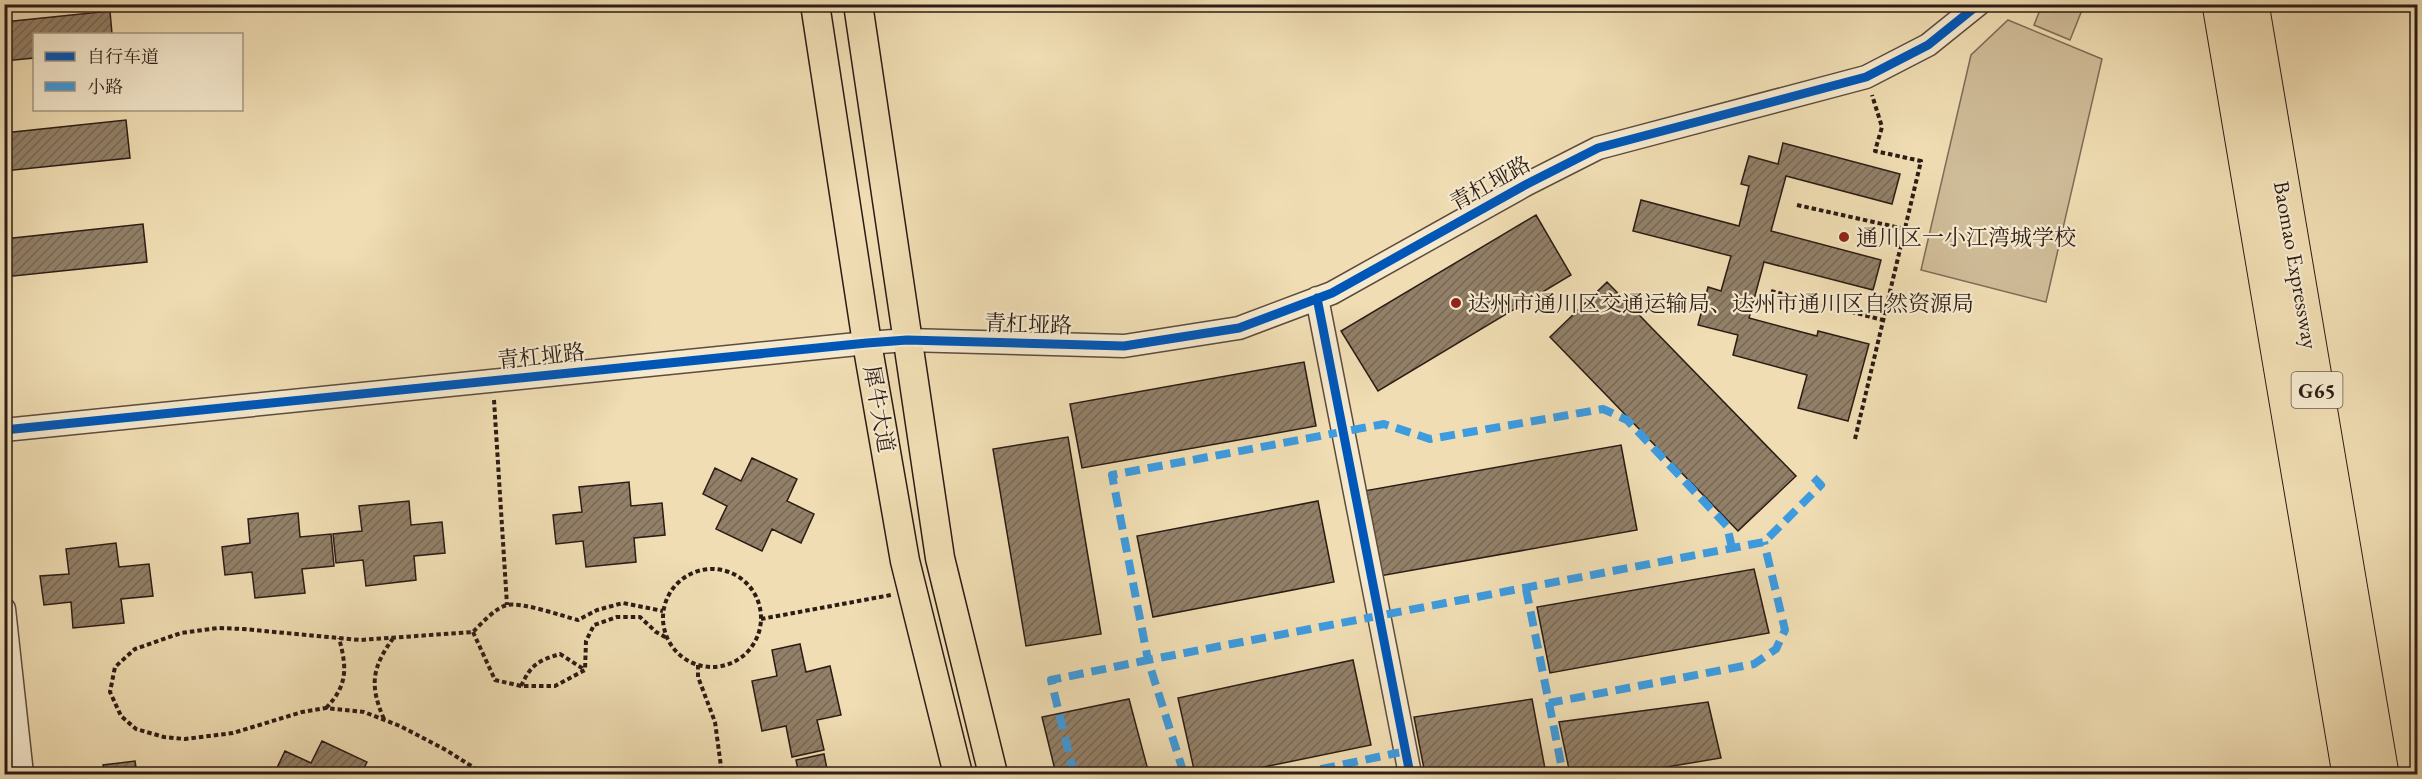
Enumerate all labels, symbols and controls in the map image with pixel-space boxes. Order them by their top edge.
legend [33,33,243,111]
text: 自行车道 [87,45,159,68]
text: 小路 [87,75,123,98]
street label: 青杠垭路 [1444,149,1536,217]
street label: Baomao Expressway [2267,179,2325,352]
place label: 通川区一小江湾城学校 [1856,223,2076,252]
marker: 通川区一小江湾城学校 [1837,230,1851,244]
place label: 达州市通川区交通运输局、达州市通川区自然资源局 [1468,289,1974,318]
marker: 达州市通川区交通运输局、达州市通川区自然资源局 [1449,296,1463,310]
street label: 青杠垭路 [984,308,1072,340]
street label: 青杠垭路 [496,337,586,375]
street label: 犀牛大道 [857,363,901,455]
road number: G65 [2292,372,2342,408]

